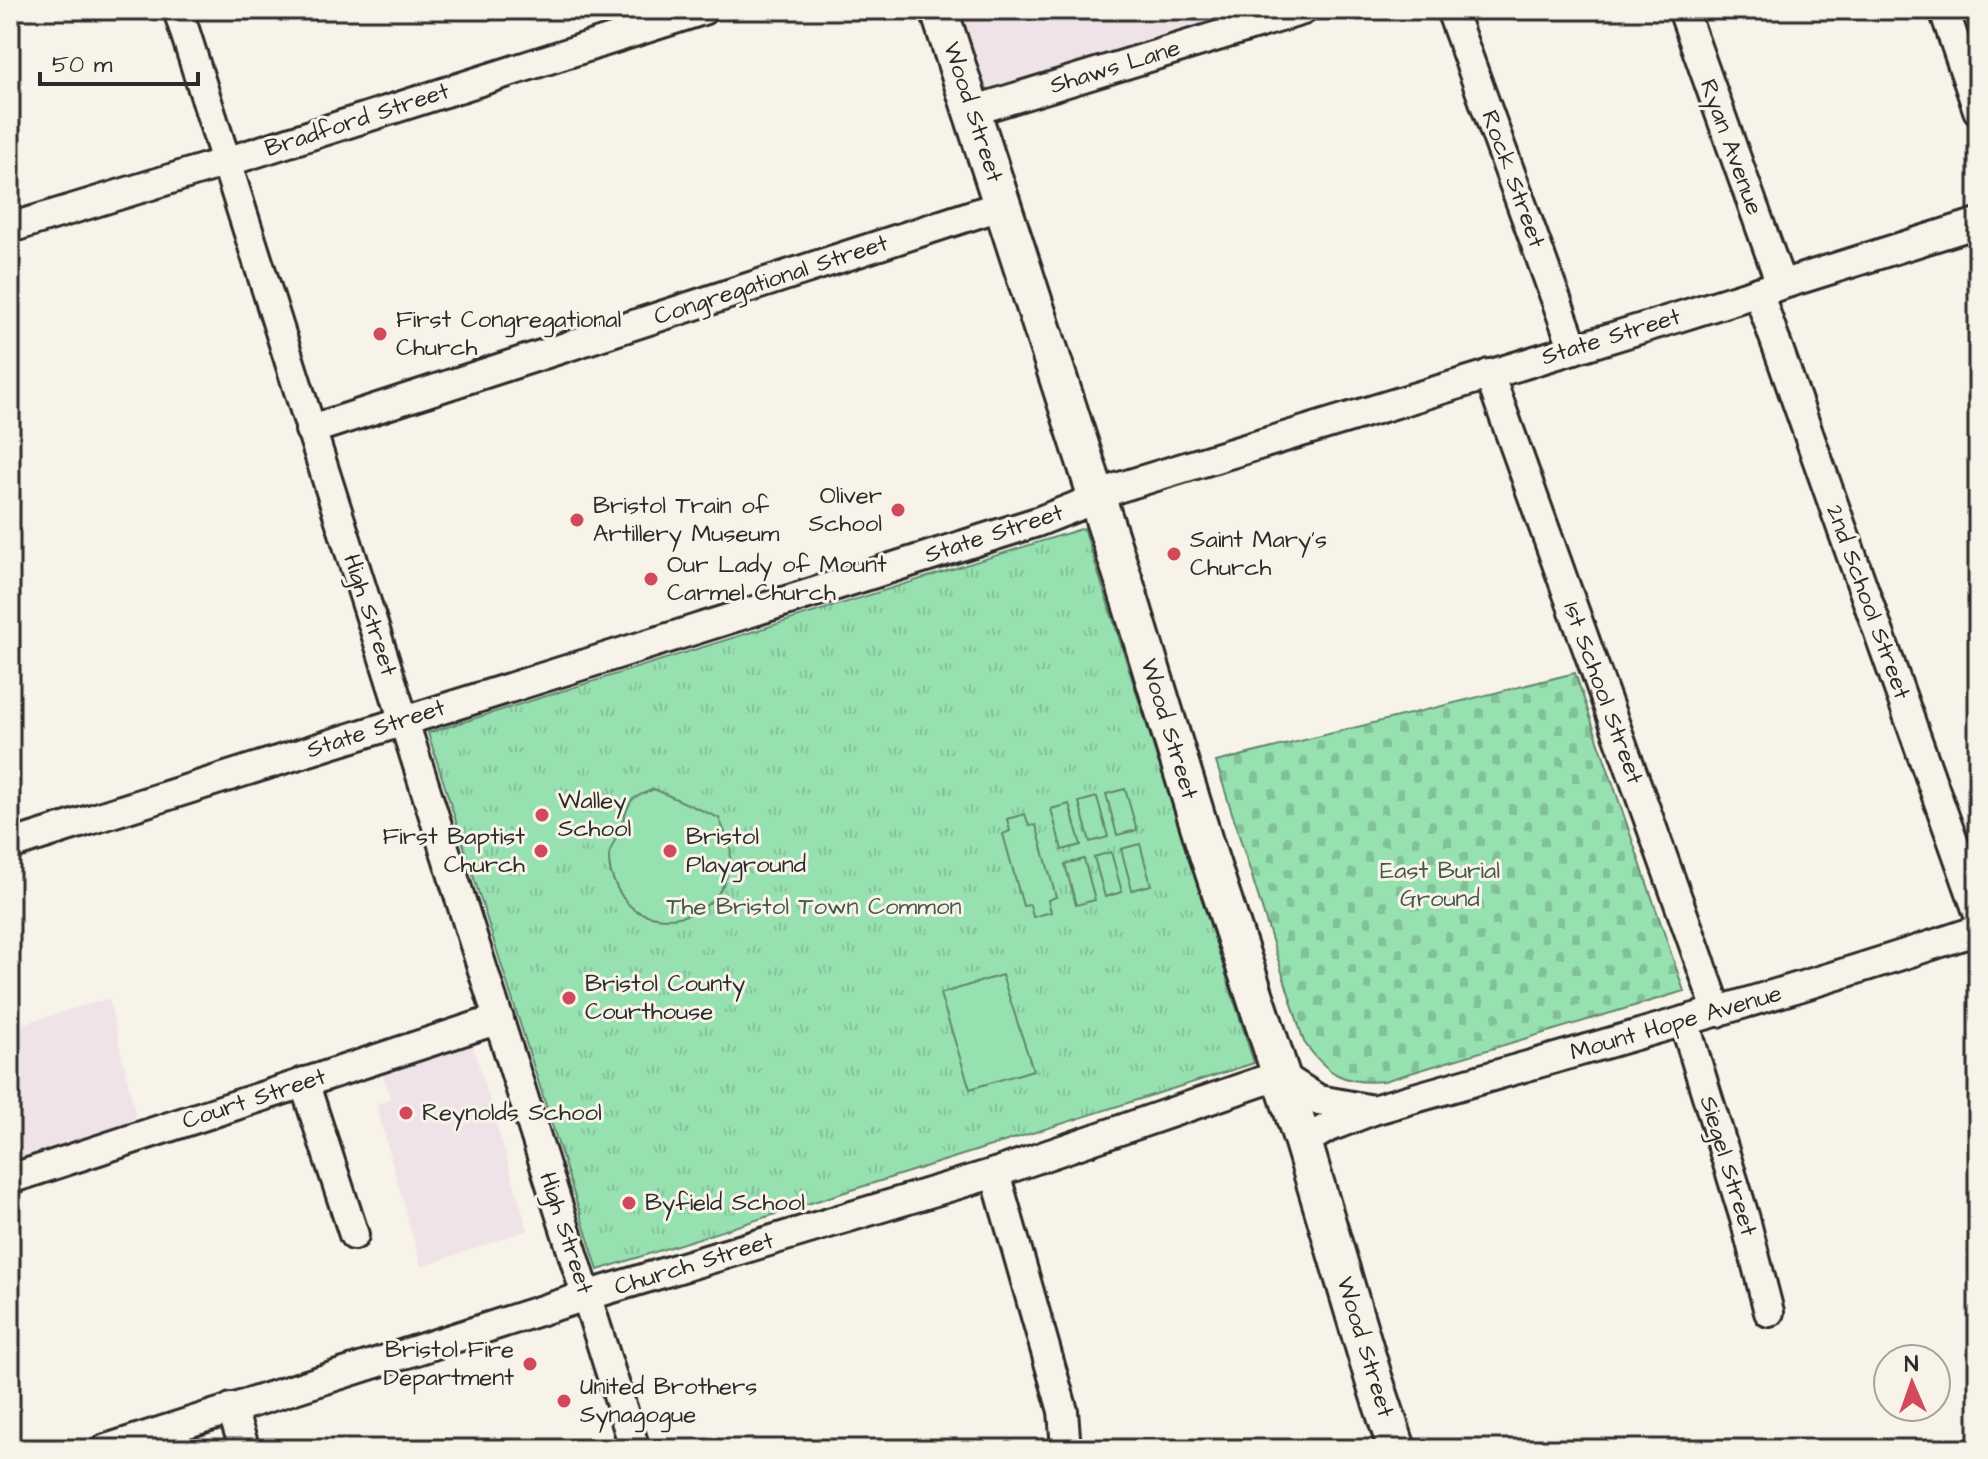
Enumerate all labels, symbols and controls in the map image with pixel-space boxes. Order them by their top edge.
street label: Shaws Lane [1046,31,1184,103]
scale bar [40,36,198,86]
street label: Wood Street [934,38,1012,187]
text: 50 m [52,48,113,82]
street label: Bradford Street [261,74,454,166]
street label: Ryan Avenue [1690,74,1771,220]
street label: Rock Street [1472,105,1554,253]
street label: Congregational Street [650,226,893,335]
street label: State Street [1537,300,1685,374]
place label: First Congregational Church [396,303,621,365]
marker: First Congregational Church [371,325,389,343]
place label: Oliver School [809,479,882,541]
place label: Bristol Train of Artillery Museum [593,489,780,552]
street label: State Street [920,496,1068,572]
street label: 2nd School Street [1817,500,1919,704]
marker: Oliver School [889,501,907,519]
marker: Bristol Train of Artillery Museum [568,511,586,529]
place label: Saint Mary's Church [1190,523,1327,585]
marker: Saint Mary's Church [1165,545,1183,563]
place label: Our Lady of Mount Carmel Church [667,548,887,610]
street label: High Street [333,550,406,681]
marker: Our Lady of Mount Carmel Church [642,570,660,588]
street label: 1st School Street [1554,597,1652,789]
street label: Wood Street [1131,654,1207,804]
street label: State Street [302,691,450,767]
place label: Walley School [558,784,631,846]
marker: Walley School [533,806,551,824]
place label: First Baptist Church [382,820,525,882]
place label: Bristol Playground [686,820,806,883]
marker: First Baptist Church [532,842,550,860]
marker: Bristol Playground [661,842,679,860]
park label: East Burial Ground [1380,854,1500,916]
park label: The Bristol Town Common [667,890,961,924]
place label: Bristol County Courthouse [585,967,745,1029]
street label: Mount Hope Avenue [1566,976,1786,1069]
marker: Bristol County Courthouse [560,989,578,1007]
street label: Court Street [178,1060,331,1138]
street label: Siegel Street [1690,1092,1766,1241]
place label: Reynolds School [422,1096,602,1131]
marker: Reynolds School [397,1104,415,1122]
street label: High Street [529,1168,602,1299]
place label: Byfield School [645,1186,805,1221]
marker: Byfield School [620,1194,638,1212]
street label: Church Street [610,1224,778,1304]
street label: Wood Street [1327,1272,1403,1422]
place label: Bristol Fire Department [384,1333,514,1395]
north arrow [1872,1343,1952,1423]
text: N [1904,1349,1919,1380]
marker: Bristol Fire Department [521,1355,539,1373]
place label: United Brothers Synagogue [580,1370,757,1433]
marker: United Brothers Synagogue [555,1392,573,1410]

